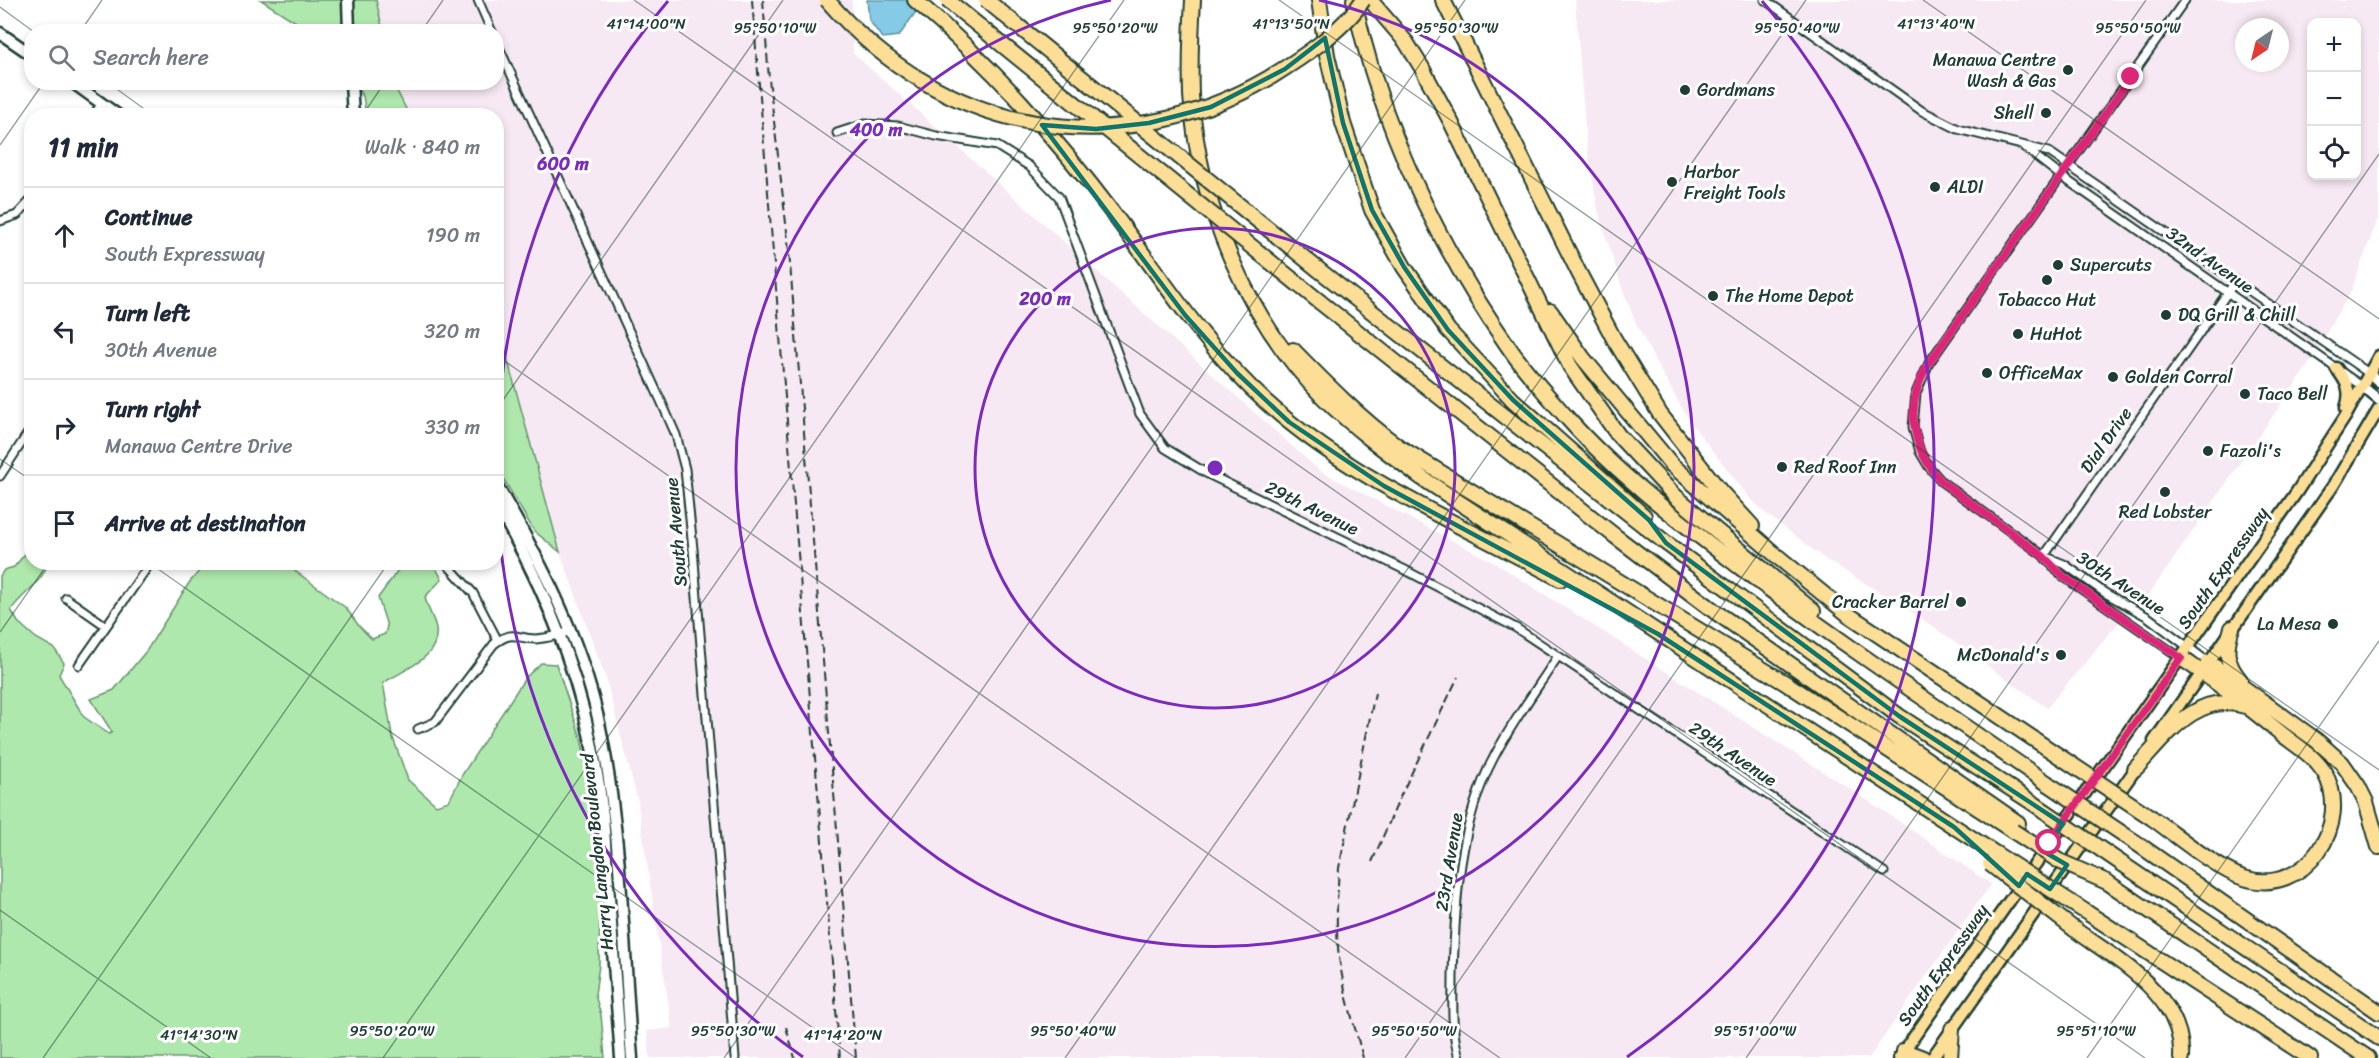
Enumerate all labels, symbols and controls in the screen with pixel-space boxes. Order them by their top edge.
text: 41°14'00"N [606,11,686,37]
text: 41°13'50"N [1252,11,1330,37]
text: 41°13'40"N [1897,11,1976,37]
text: 95°50'10"W [734,15,817,41]
text: 95°50'20"W [1073,15,1158,41]
text: 95°50'30"W [1414,15,1499,41]
text: 95°50'40"W [1754,15,1840,41]
text: 95°50'50"W [2095,15,2181,41]
north arrow [2235,18,2289,72]
map controls [2307,18,2361,180]
button: + [2307,18,2361,72]
search box [24,24,504,90]
text: Search here [93,38,209,77]
icon: search [45,41,78,74]
place label: Manawa Centre Wash & Gas [1933,44,2057,97]
marker: Manawa Centre Wash & Gas [2061,63,2075,77]
route end [2117,63,2143,89]
button: − [2307,72,2361,126]
place label: Gordmans [1697,74,1776,106]
marker: Gordmans [1678,83,1692,97]
place label: Shell [1994,97,2035,129]
marker: Shell [2039,106,2053,120]
text: 400 m [849,114,902,146]
text: 11 min [48,124,118,170]
button: locate [2307,126,2361,180]
text: Walk · 840 m [365,130,480,165]
text: 600 m [536,148,589,180]
place label: Harbor Freight Tools [1684,156,1786,209]
place label: ALDI [1946,171,1984,203]
marker: Harbor Freight Tools [1665,175,1679,189]
marker: ALDI [1928,180,1942,194]
text: Continue [105,198,193,237]
text: 190 m [426,218,480,253]
street label: 32nd Avenue [2159,218,2261,302]
icon: ahead [48,219,81,252]
text: South Expressway [105,237,265,272]
place label: Supercuts [2070,249,2153,281]
marker: Supercuts [2051,258,2065,272]
marker: Tobacco Hut [2040,273,2054,287]
place label: The Home Depot [1725,280,1854,312]
text: 200 m [1018,283,1071,315]
place label: Tobacco Hut [1998,284,2096,316]
marker: The Home Depot [1706,289,1720,303]
text: Turn left [105,294,190,333]
place label: DQ Grill & Chill [2178,299,2296,331]
marker: DQ Grill & Chill [2159,308,2173,322]
text: 320 m [424,314,480,349]
icon: left [48,315,81,348]
place label: HuHot [2030,318,2082,350]
marker: HuHot [2011,327,2025,341]
text: 30th Avenue [105,333,217,368]
place label: OfficeMax [1999,357,2084,389]
place label: Golden Corral [2125,361,2234,393]
marker: OfficeMax [1980,366,1994,380]
marker: Golden Corral [2106,370,2120,384]
place label: Taco Bell [2257,378,2329,410]
marker: Taco Bell [2238,387,2252,401]
text: Turn right [105,390,200,429]
street label: Dial Drive [2071,400,2141,480]
text: 330 m [425,410,480,445]
icon: right [48,411,81,444]
text: Manawa Centre Drive [105,429,293,464]
place label: Fazoli's [2220,435,2281,467]
marker: Fazoli's [2201,444,2215,458]
place label: Red Roof Inn [1794,451,1897,483]
centre of rings [1205,458,1225,478]
marker: Red Roof Inn [1775,460,1789,474]
street label: 29th Avenue [1260,472,1365,545]
street label: South Avenue [655,476,697,588]
marker: Red Lobster [2158,485,2172,499]
place label: Red Lobster [2119,496,2213,528]
street label: South Expressway [2169,499,2278,636]
text: Arrive at destination [105,504,306,543]
icon: arrive [48,507,81,540]
street label: 30th Avenue [2070,542,2172,624]
place label: Cracker Barrel [1832,586,1950,618]
marker: Cracker Barrel [1954,595,1968,609]
place label: La Mesa [2257,608,2321,640]
marker: La Mesa [2326,617,2340,631]
place label: McDonald's [1957,639,2050,671]
marker: McDonald's [2054,648,2068,662]
street label: 29th Avenue [1682,713,1784,796]
street label: Harry Langdon Boulevard [571,751,623,952]
street label: 23rd Avenue [1425,810,1473,914]
route start [2035,829,2061,855]
street label: South Expressway [1889,896,1998,1033]
text: 95°50'20"W [350,1018,435,1044]
text: 95°50'30"W [691,1018,776,1044]
text: 95°50'40"W [1030,1018,1116,1044]
text: 95°50'50"W [1371,1018,1457,1044]
text: 95°51'00"W [1714,1018,1797,1044]
text: 95°51'10"W [2056,1018,2136,1044]
text: 41°14'30"N [160,1022,239,1048]
text: 41°14'20"N [804,1022,883,1048]

